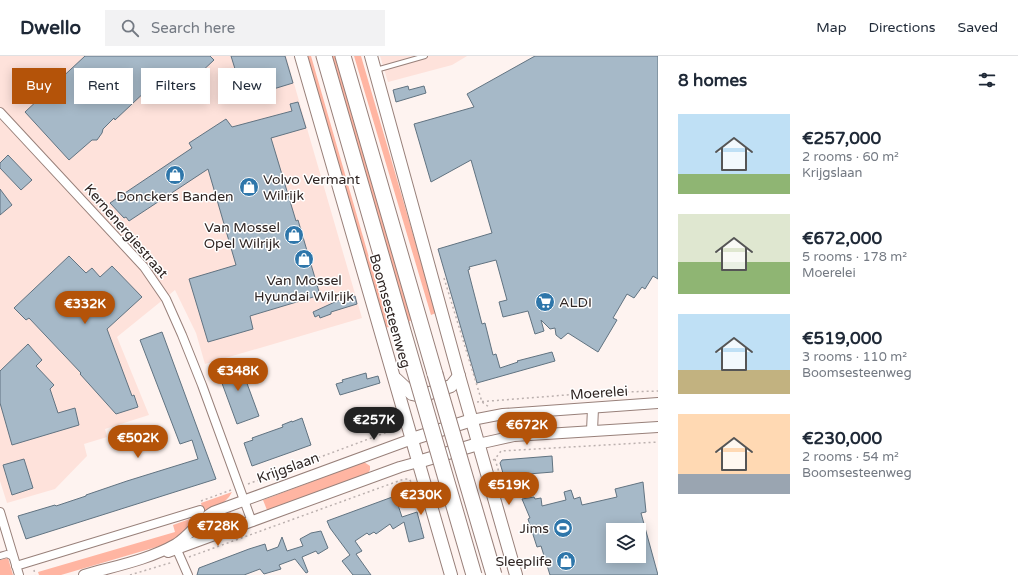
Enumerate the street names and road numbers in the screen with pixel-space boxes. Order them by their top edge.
street label: Kernenergiestraat [80,180,172,282]
street label: Boomsesteenweg [366,252,414,370]
street label: Moerelei [570,383,628,403]
street label: Krijgslaan [255,449,321,487]

